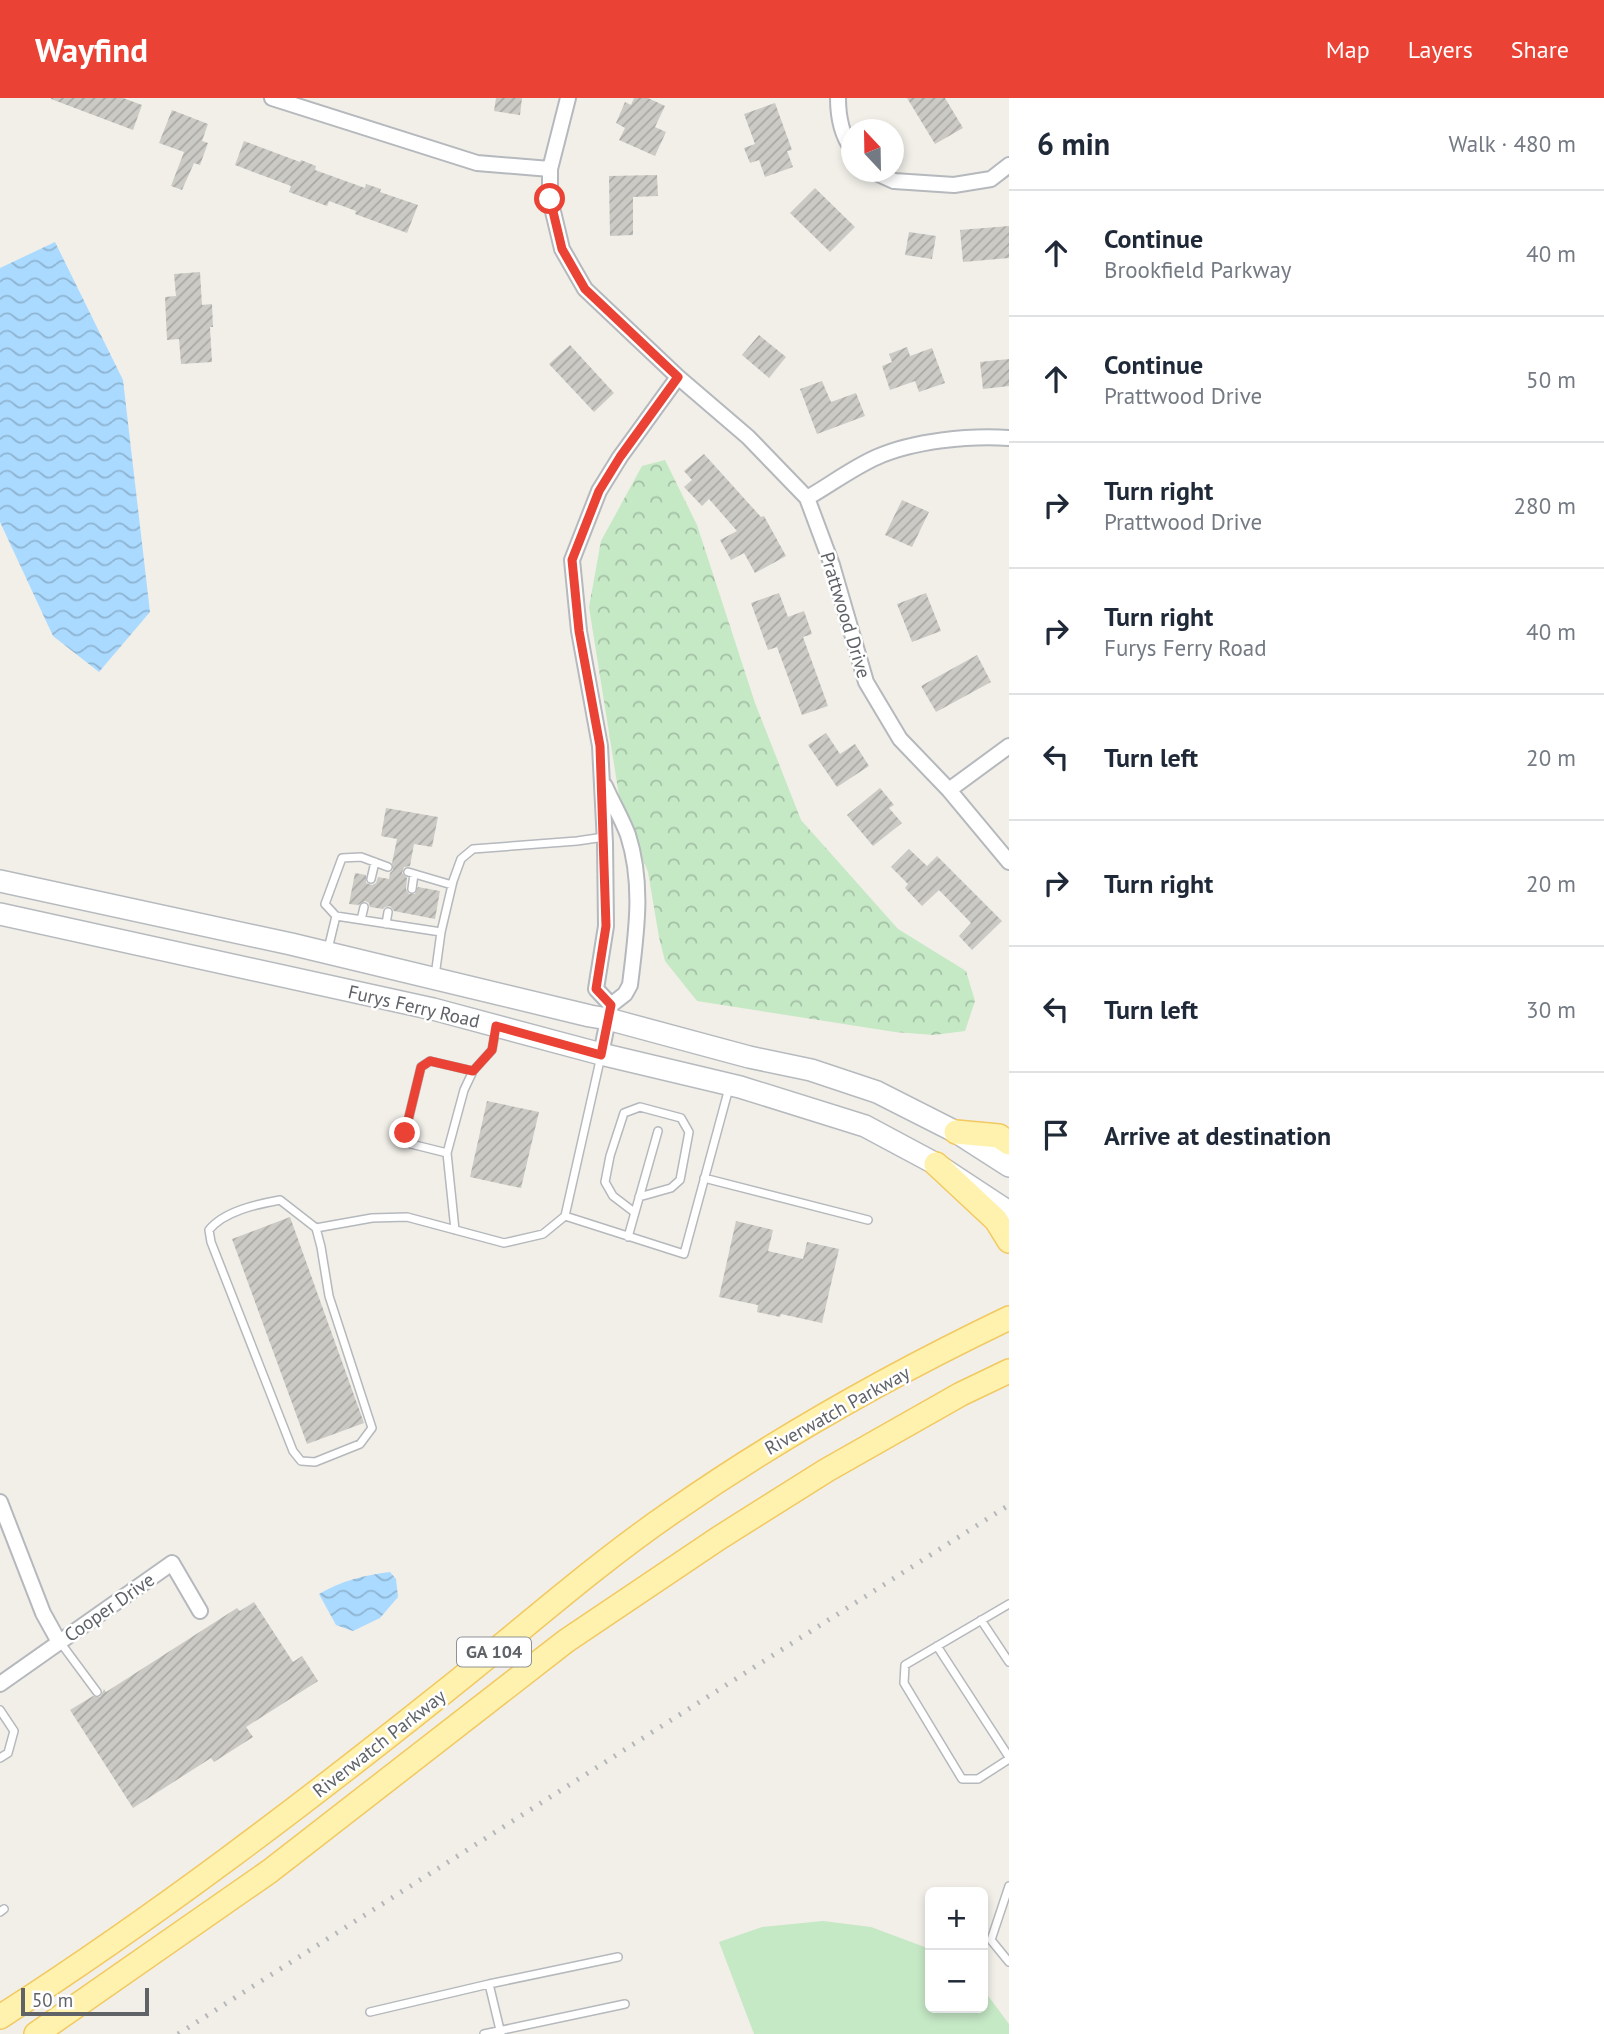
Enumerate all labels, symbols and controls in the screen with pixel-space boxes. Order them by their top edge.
text: Wayfind [35,28,148,71]
text: Map [1326,34,1370,65]
text: Layers [1408,34,1473,65]
text: Share [1511,34,1569,65]
north arrow [841,119,904,182]
text: 6 min [1037,124,1110,163]
text: Walk · 480 m [1449,129,1576,158]
route start [534,183,565,214]
text: Continue [1104,222,1203,255]
icon: ahead [1037,234,1075,272]
text: 40 m [1526,239,1576,268]
text: Brookfield Parkway [1104,255,1292,284]
text: Continue [1104,348,1203,381]
icon: ahead [1037,360,1075,398]
text: 50 m [1526,365,1576,394]
text: Prattwood Drive [1104,381,1262,410]
text: Turn right [1104,474,1213,507]
icon: right [1037,486,1075,524]
text: 280 m [1514,491,1576,520]
text: Prattwood Drive [1104,507,1262,536]
street label: Prattwood Drive [815,549,877,681]
text: Turn right [1104,600,1213,633]
icon: right [1037,612,1075,650]
text: 40 m [1526,617,1576,646]
text: Furys Ferry Road [1104,633,1267,662]
icon: left [1037,738,1075,776]
text: Turn left [1104,741,1198,774]
text: 20 m [1526,743,1576,772]
icon: right [1037,864,1075,902]
text: Turn right [1104,867,1213,900]
text: 20 m [1526,869,1576,898]
street label: Furys Ferry Road [346,979,482,1033]
icon: left [1037,990,1075,1028]
text: Turn left [1104,993,1198,1026]
text: 30 m [1526,995,1576,1024]
icon: arrive [1037,1116,1075,1154]
route end [389,1117,420,1148]
text: Arrive at destination [1104,1119,1331,1152]
street label: Riverwatch Parkway [760,1360,914,1460]
street label: Cooper Drive [59,1567,159,1647]
road number: GA 104 [457,1638,531,1666]
street label: Riverwatch Parkway [308,1683,450,1802]
map controls [925,1887,988,2013]
button: + [925,1887,988,1950]
button: − [925,1950,988,2013]
scale bar [21,1985,149,2017]
text: 50 m [32,1988,73,2012]

